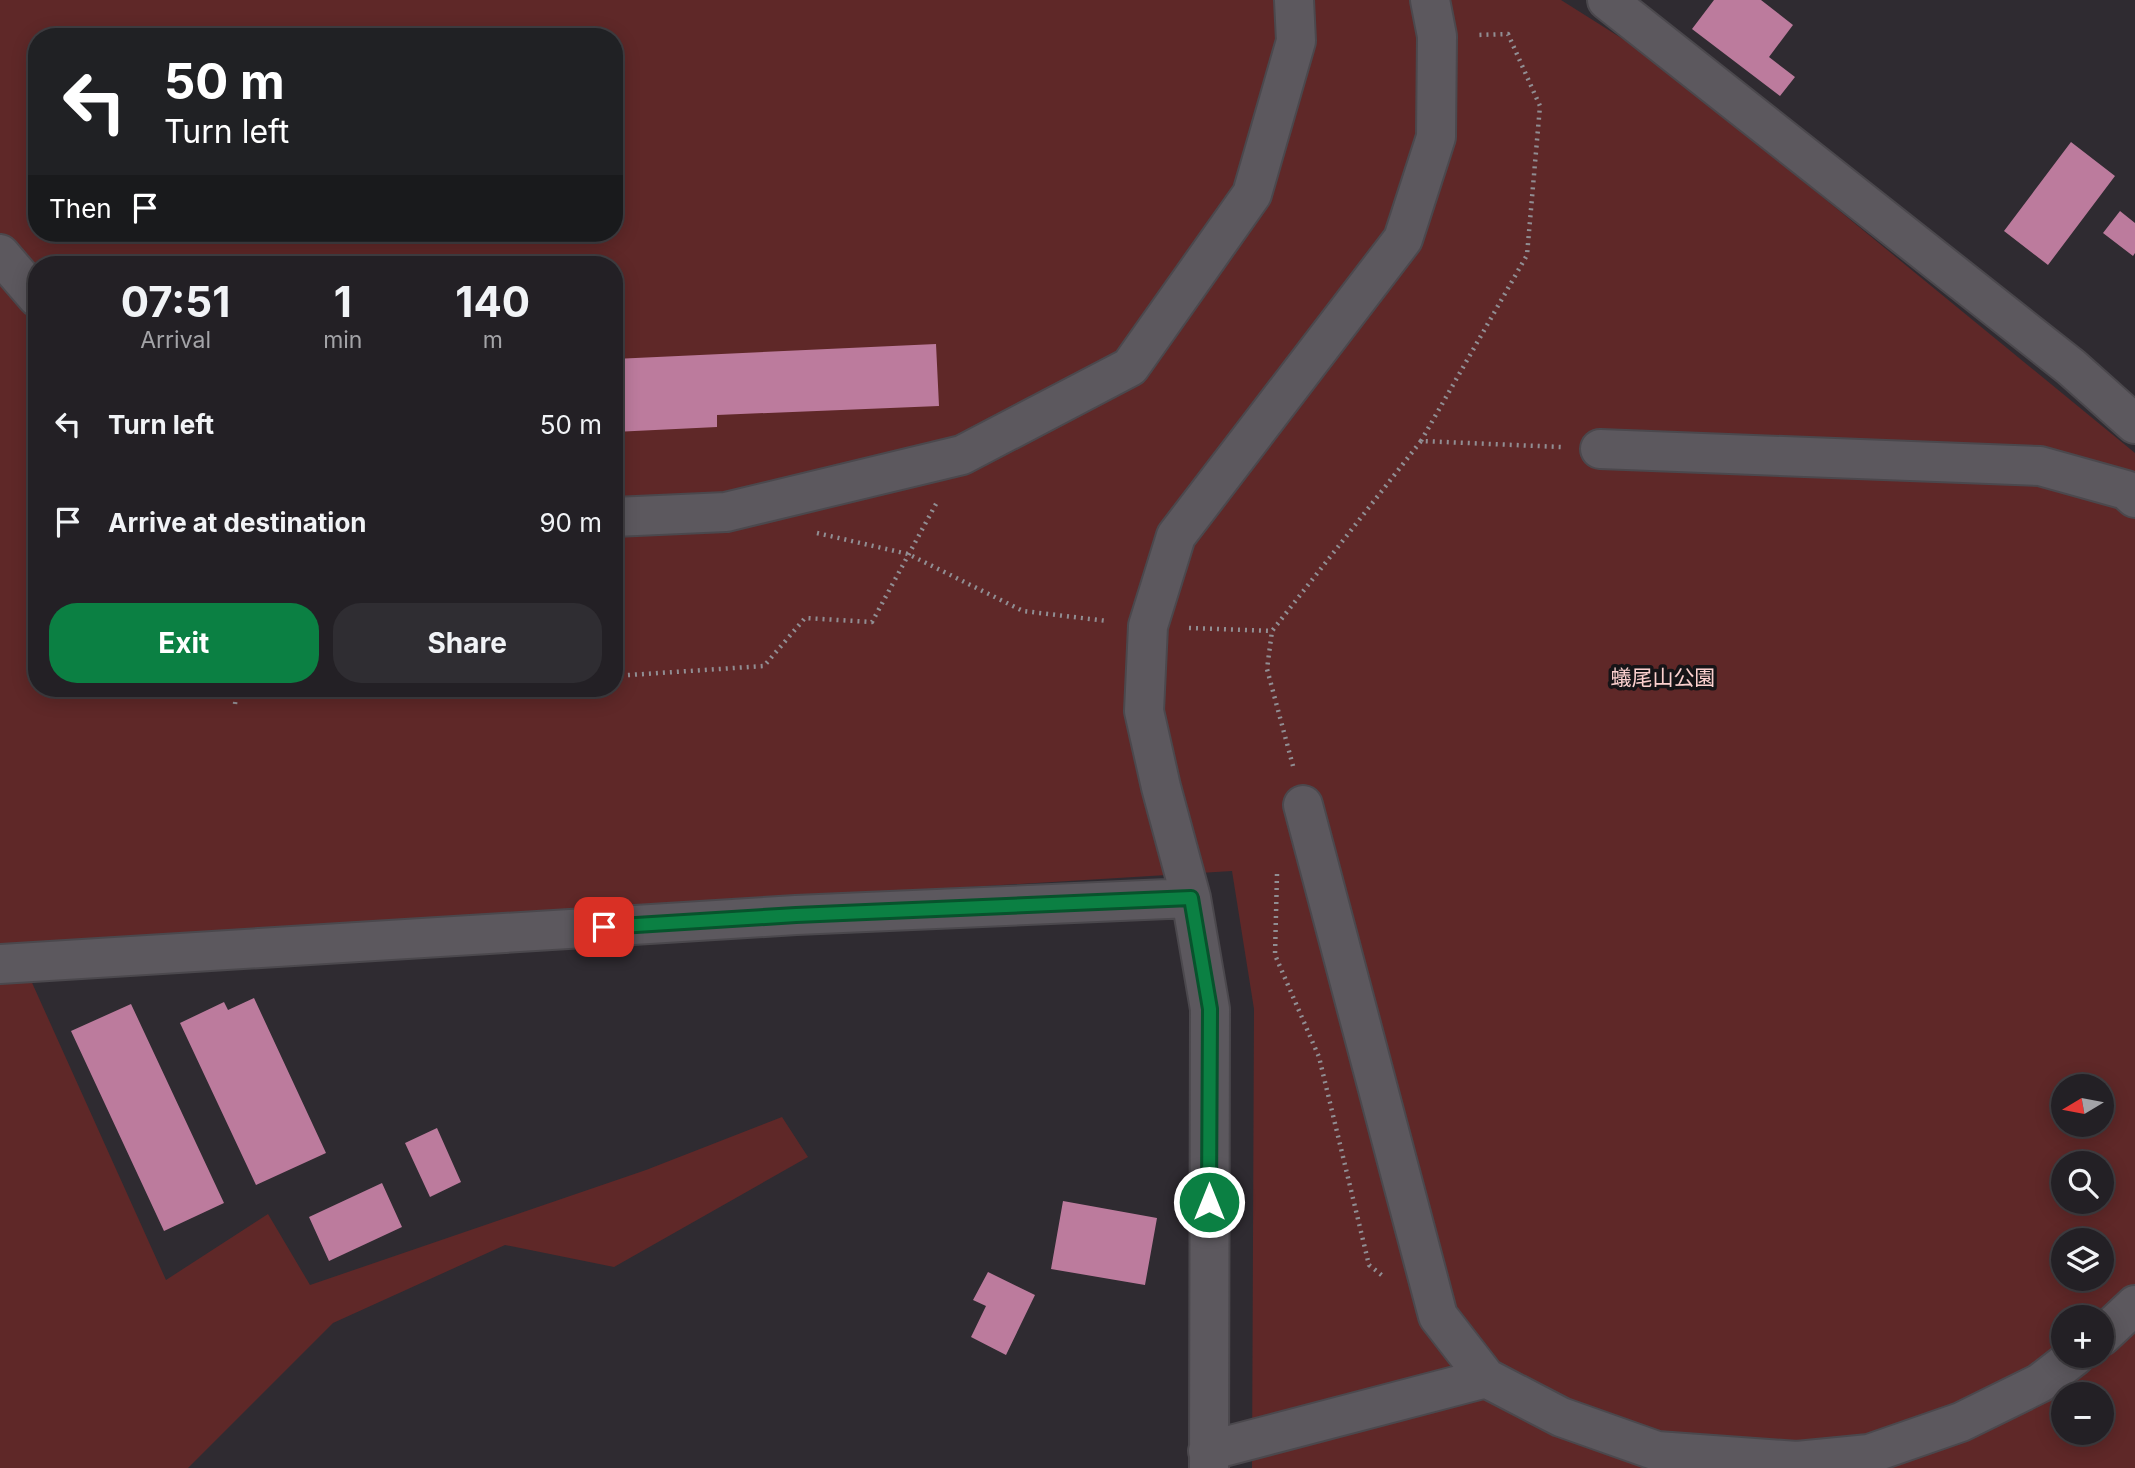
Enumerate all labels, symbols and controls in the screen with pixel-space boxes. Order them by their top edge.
text: 50 m [164,52,285,111]
icon: left [49,56,140,147]
text: Turn left [164,112,289,151]
icon: arrive [126,189,164,227]
text: Then [49,193,112,224]
text: 07:51 [121,276,230,327]
text: 1 [334,276,352,327]
text: 140 [455,276,530,327]
text: Arrival [140,326,211,354]
text: min [323,326,362,354]
text: m [483,326,503,354]
icon: left [49,405,87,443]
text: Turn left [108,409,214,440]
text: 50 m [540,409,602,440]
icon: arrive [49,503,87,541]
text: Arrive at destination [108,507,367,538]
text: 90 m [539,507,602,538]
button: Exit [49,603,319,683]
button: Share [333,603,602,683]
park label: 蟻尾山公園 [1611,665,1716,690]
pin [574,897,634,957]
icon: arrive [585,908,623,946]
north arrow [2051,1074,2114,1138]
map controls [2051,1074,2114,1445]
button: search [2051,1151,2114,1214]
position arrow [1172,1165,1246,1239]
button: layers [2051,1228,2114,1291]
button: + [2051,1305,2114,1368]
button: − [2051,1382,2114,1445]

